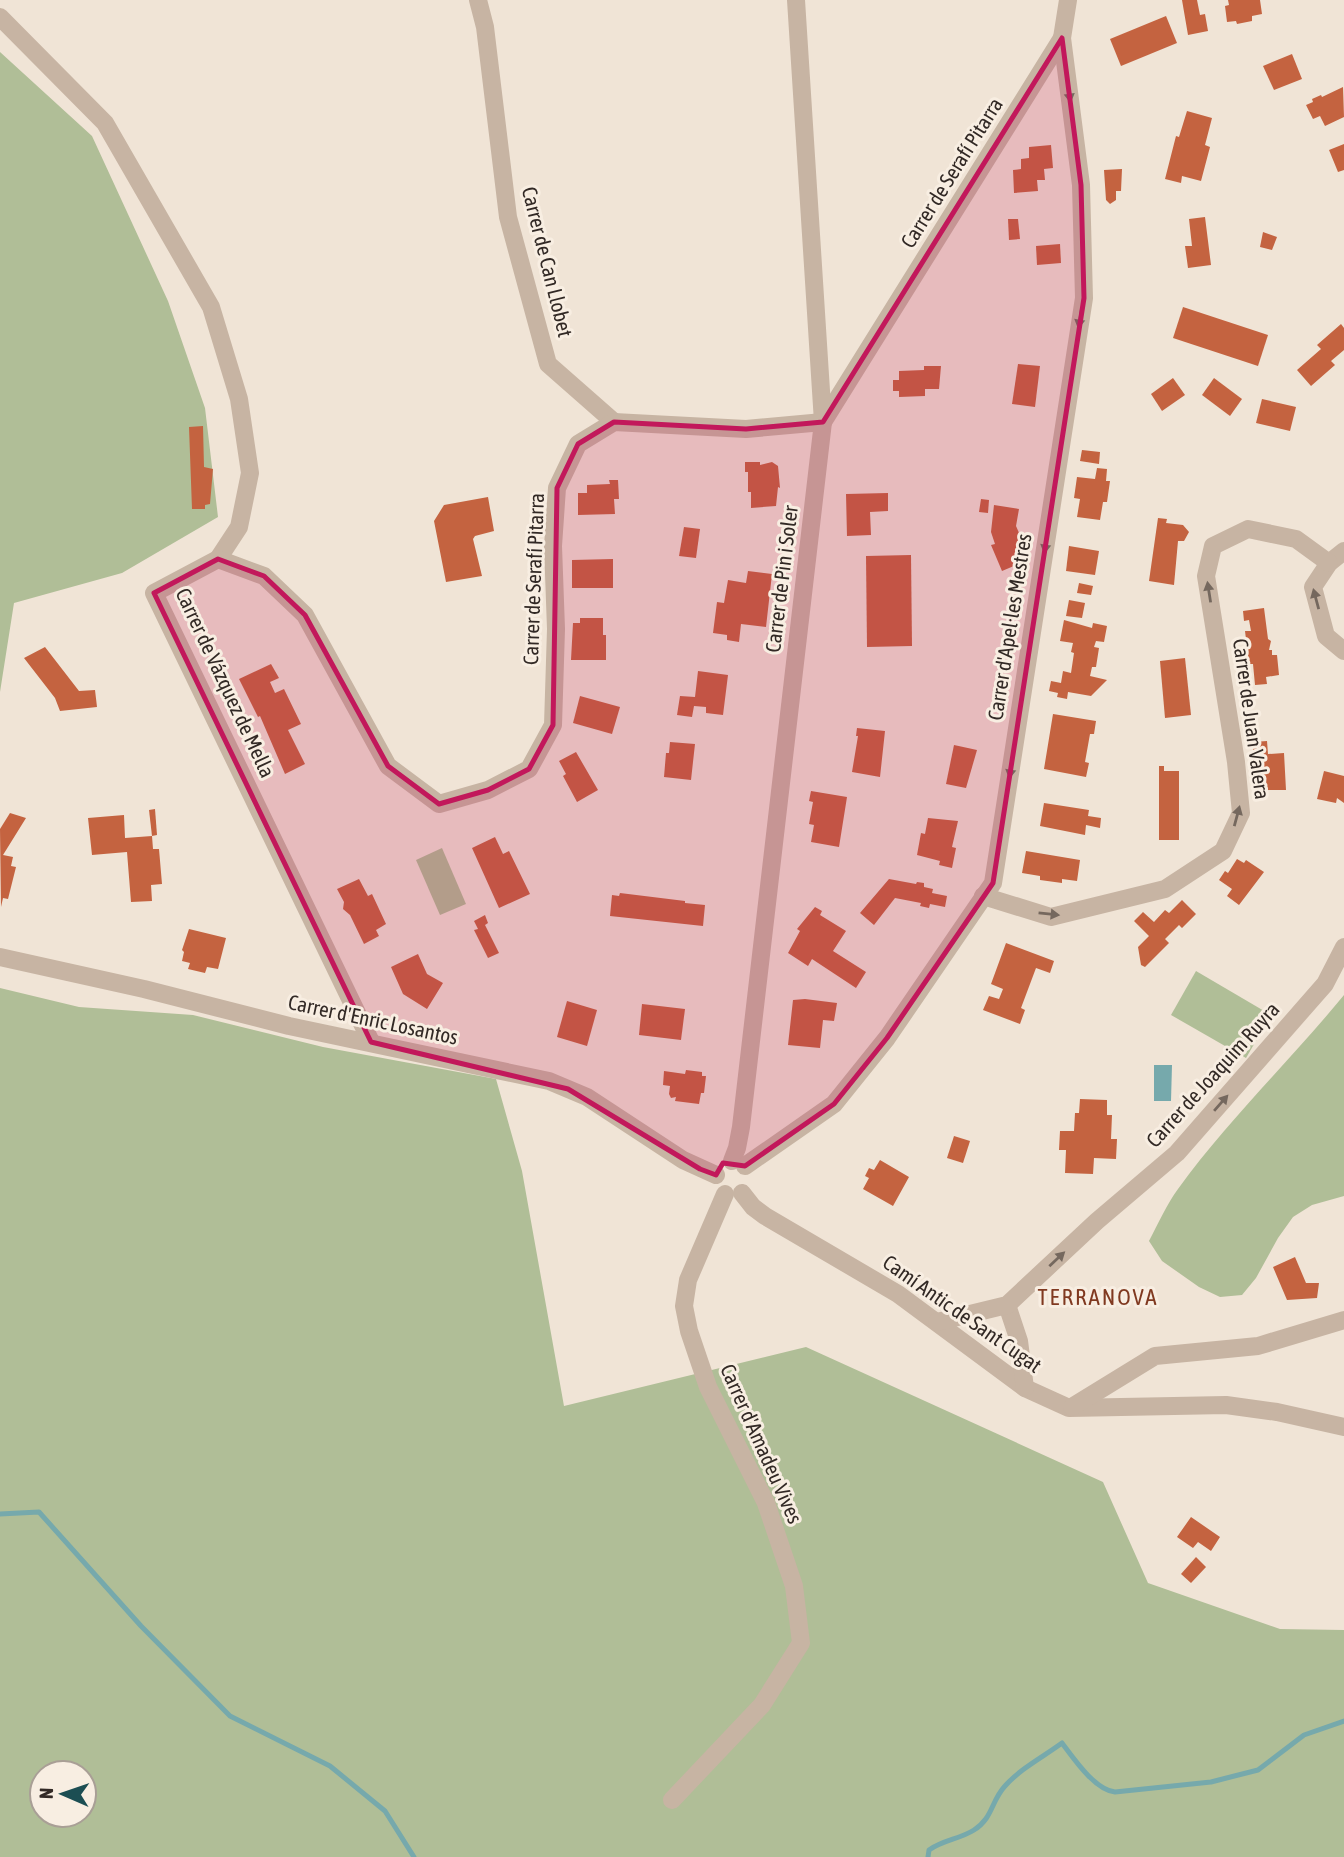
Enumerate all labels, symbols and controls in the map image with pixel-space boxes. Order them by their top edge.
one-way arrow [1063,81,1074,103]
street label: Carrer de Serafí Pitarra [895,93,1007,252]
street label: Carrer de Can Llobet [518,184,578,339]
one-way arrow [1075,307,1086,329]
street label: Carrer de Serafí Pitarra [518,492,548,665]
street label: Carrer de Pin i Soler [760,503,802,654]
street label: Carrer d'Apel·les Mestres [982,532,1036,722]
one-way arrow [1040,532,1051,554]
one-way arrow [1203,581,1214,603]
street label: Carrer de Vázquez de Mella [171,584,280,781]
one-way arrow [1310,588,1321,610]
street label: Carrer de Juan Valera [1229,637,1275,801]
one-way arrow [1005,757,1016,779]
one-way arrow [1232,805,1243,827]
one-way arrow [1038,909,1060,920]
street label: Carrer d'Enric Losantos [286,989,460,1049]
street label: Carrer de Joaquim Ruyra [1141,997,1284,1152]
one-way arrow [1213,1094,1228,1111]
street label: Camí Antic de Sant Cugat [879,1249,1047,1377]
one-way arrow [1048,1251,1066,1267]
district label: TERRANOVA [1037,1284,1159,1310]
street label: Carrer d'Amadeu Vives [716,1360,808,1527]
north arrow [28,1759,98,1829]
text: N [35,1787,57,1799]

